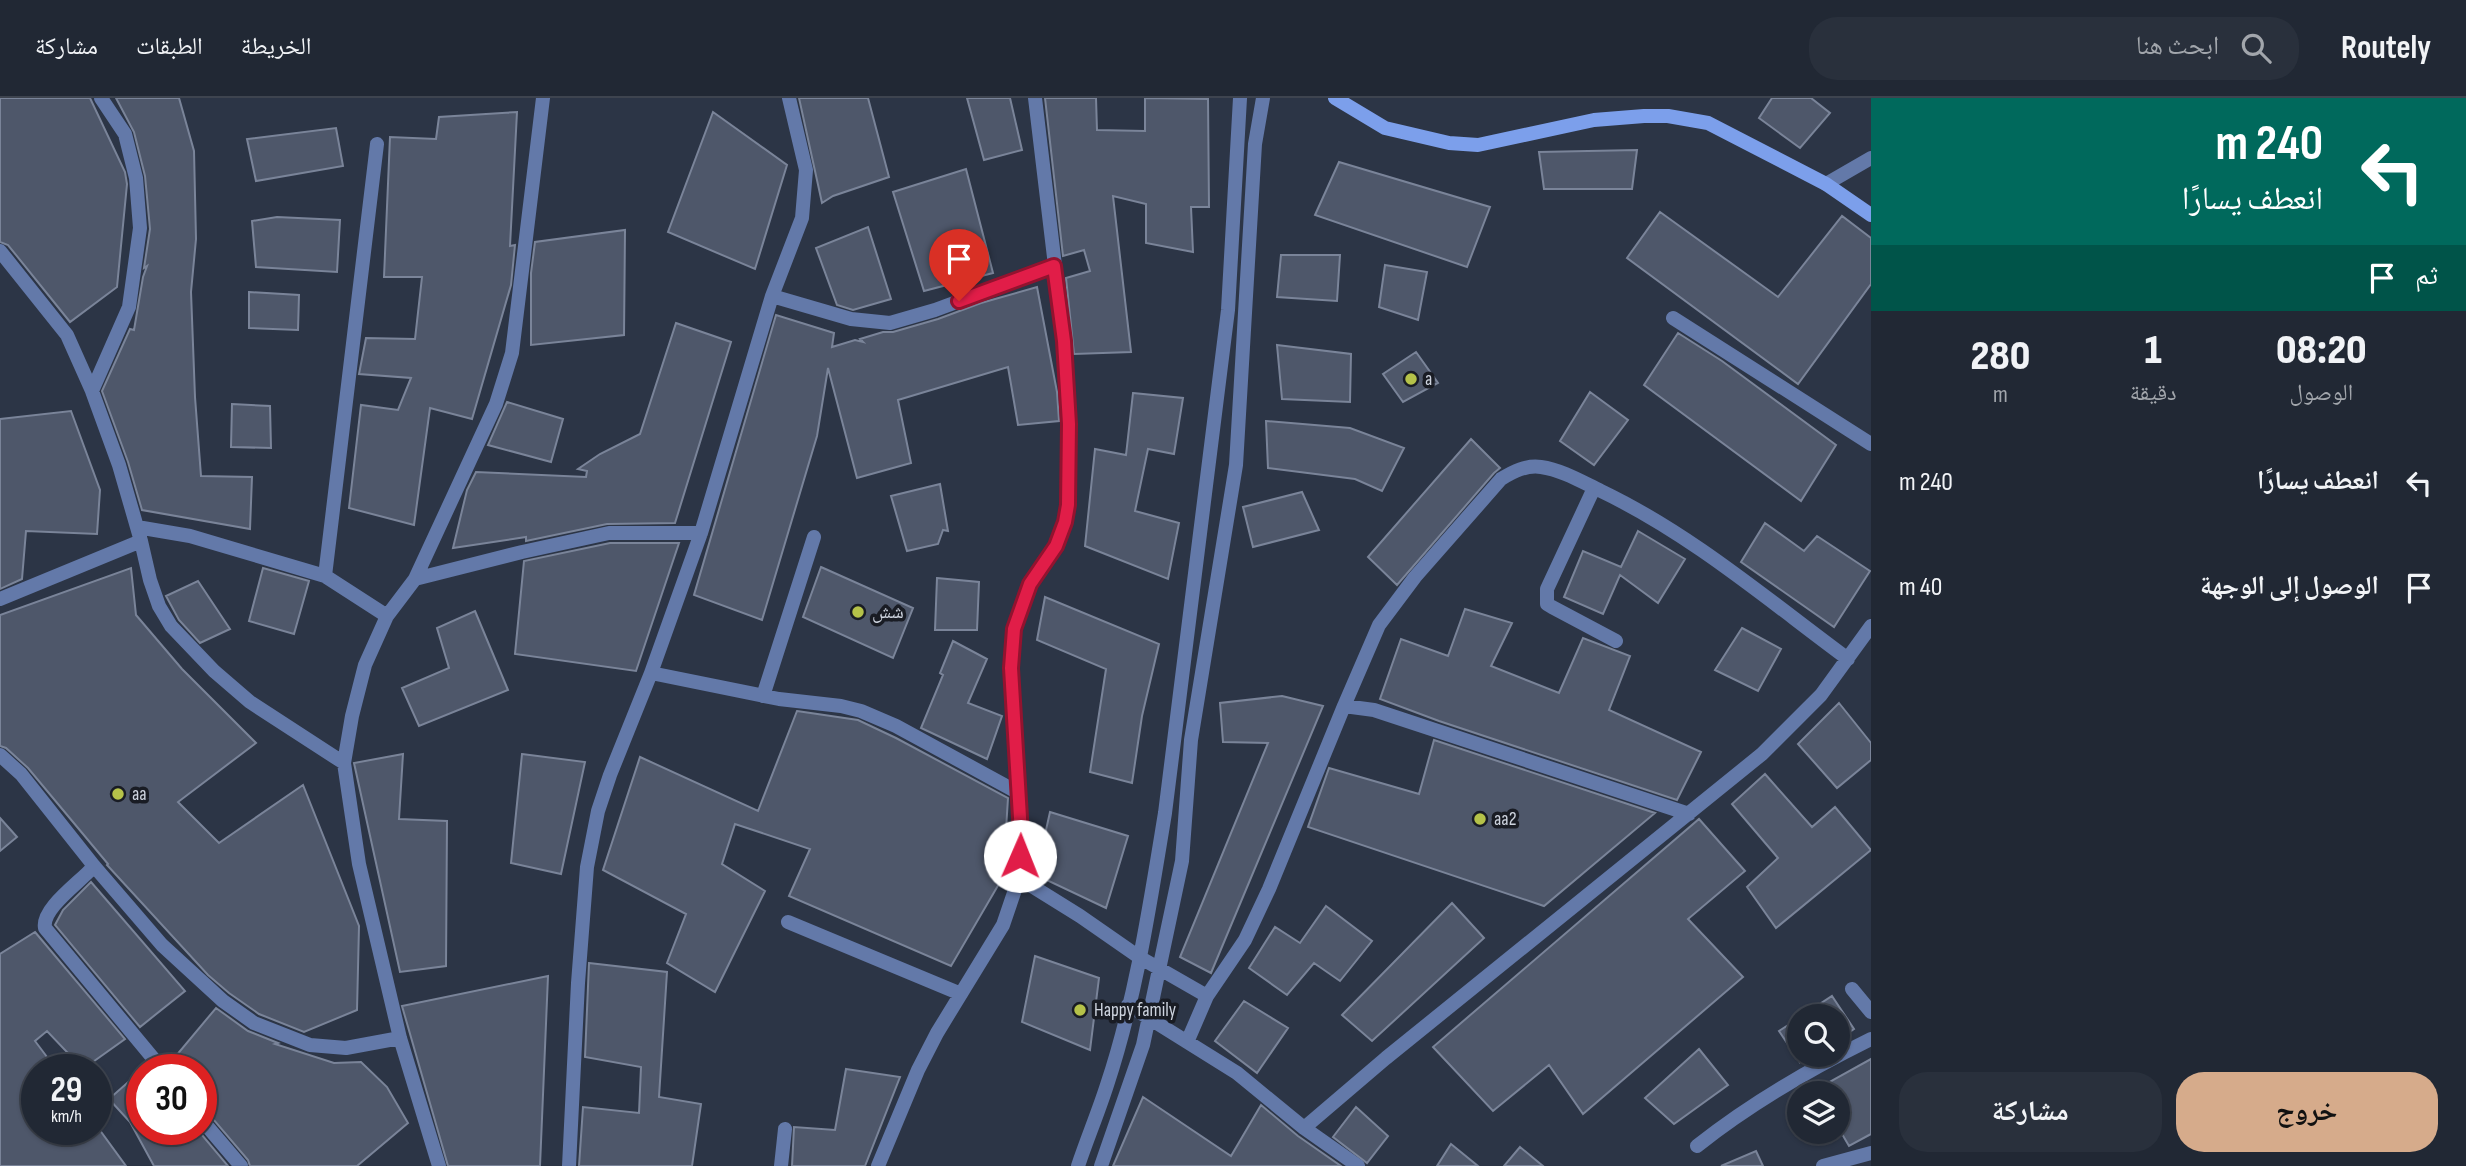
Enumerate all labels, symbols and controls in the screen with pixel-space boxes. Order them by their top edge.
search box [1809,17,2299,80]
text: Routely [2341,28,2431,68]
icon: search [2237,29,2275,67]
text: ابحث هنا [2136,31,2219,62]
text: مشاركة [35,32,98,61]
text: الطبقات [136,32,203,61]
text: الخريطة [241,32,311,61]
text: 240 m [2215,115,2323,174]
icon: left [2347,126,2438,217]
text: انعطف يسارًا [2182,180,2323,219]
pin [929,229,989,301]
icon: arrive [940,240,978,278]
icon: arrive [2363,259,2401,297]
text: ثم [2415,261,2438,292]
text: 1 [2145,325,2162,376]
text: 08:20 [2276,325,2367,376]
text: 280 [1970,331,2030,382]
place label: a [1425,368,1432,391]
marker: a [1403,371,1419,387]
text: دقيقة [2130,379,2177,407]
text: الوصول [2289,379,2353,407]
text: m [1993,381,2008,409]
icon: left [2400,464,2438,502]
text: انعطف يسارًا [2257,466,2379,497]
text: 240 m [1899,467,1953,498]
icon: arrive [2400,569,2438,607]
text: الوصول إلى الوجهة [2200,571,2379,602]
text: 40 m [1899,572,1942,603]
place label: شش [872,601,904,624]
marker: شش [850,604,866,620]
place label: aa [132,783,147,806]
marker: aa [110,786,126,802]
place label: aa2 [1494,808,1516,831]
marker: aa2 [1472,811,1488,827]
position arrow [983,819,1057,893]
place label: Happy family [1094,999,1177,1022]
marker: Happy family [1072,1002,1088,1018]
map controls [1787,1004,1850,1144]
button: search [1787,1004,1850,1067]
speed limit sign: 30 [126,1054,217,1145]
text: 29 [51,1069,82,1112]
button: مشاركة [1899,1072,2162,1152]
button: خروج [2176,1072,2438,1152]
button: layers [1787,1081,1850,1144]
text: km/h [51,1106,82,1127]

